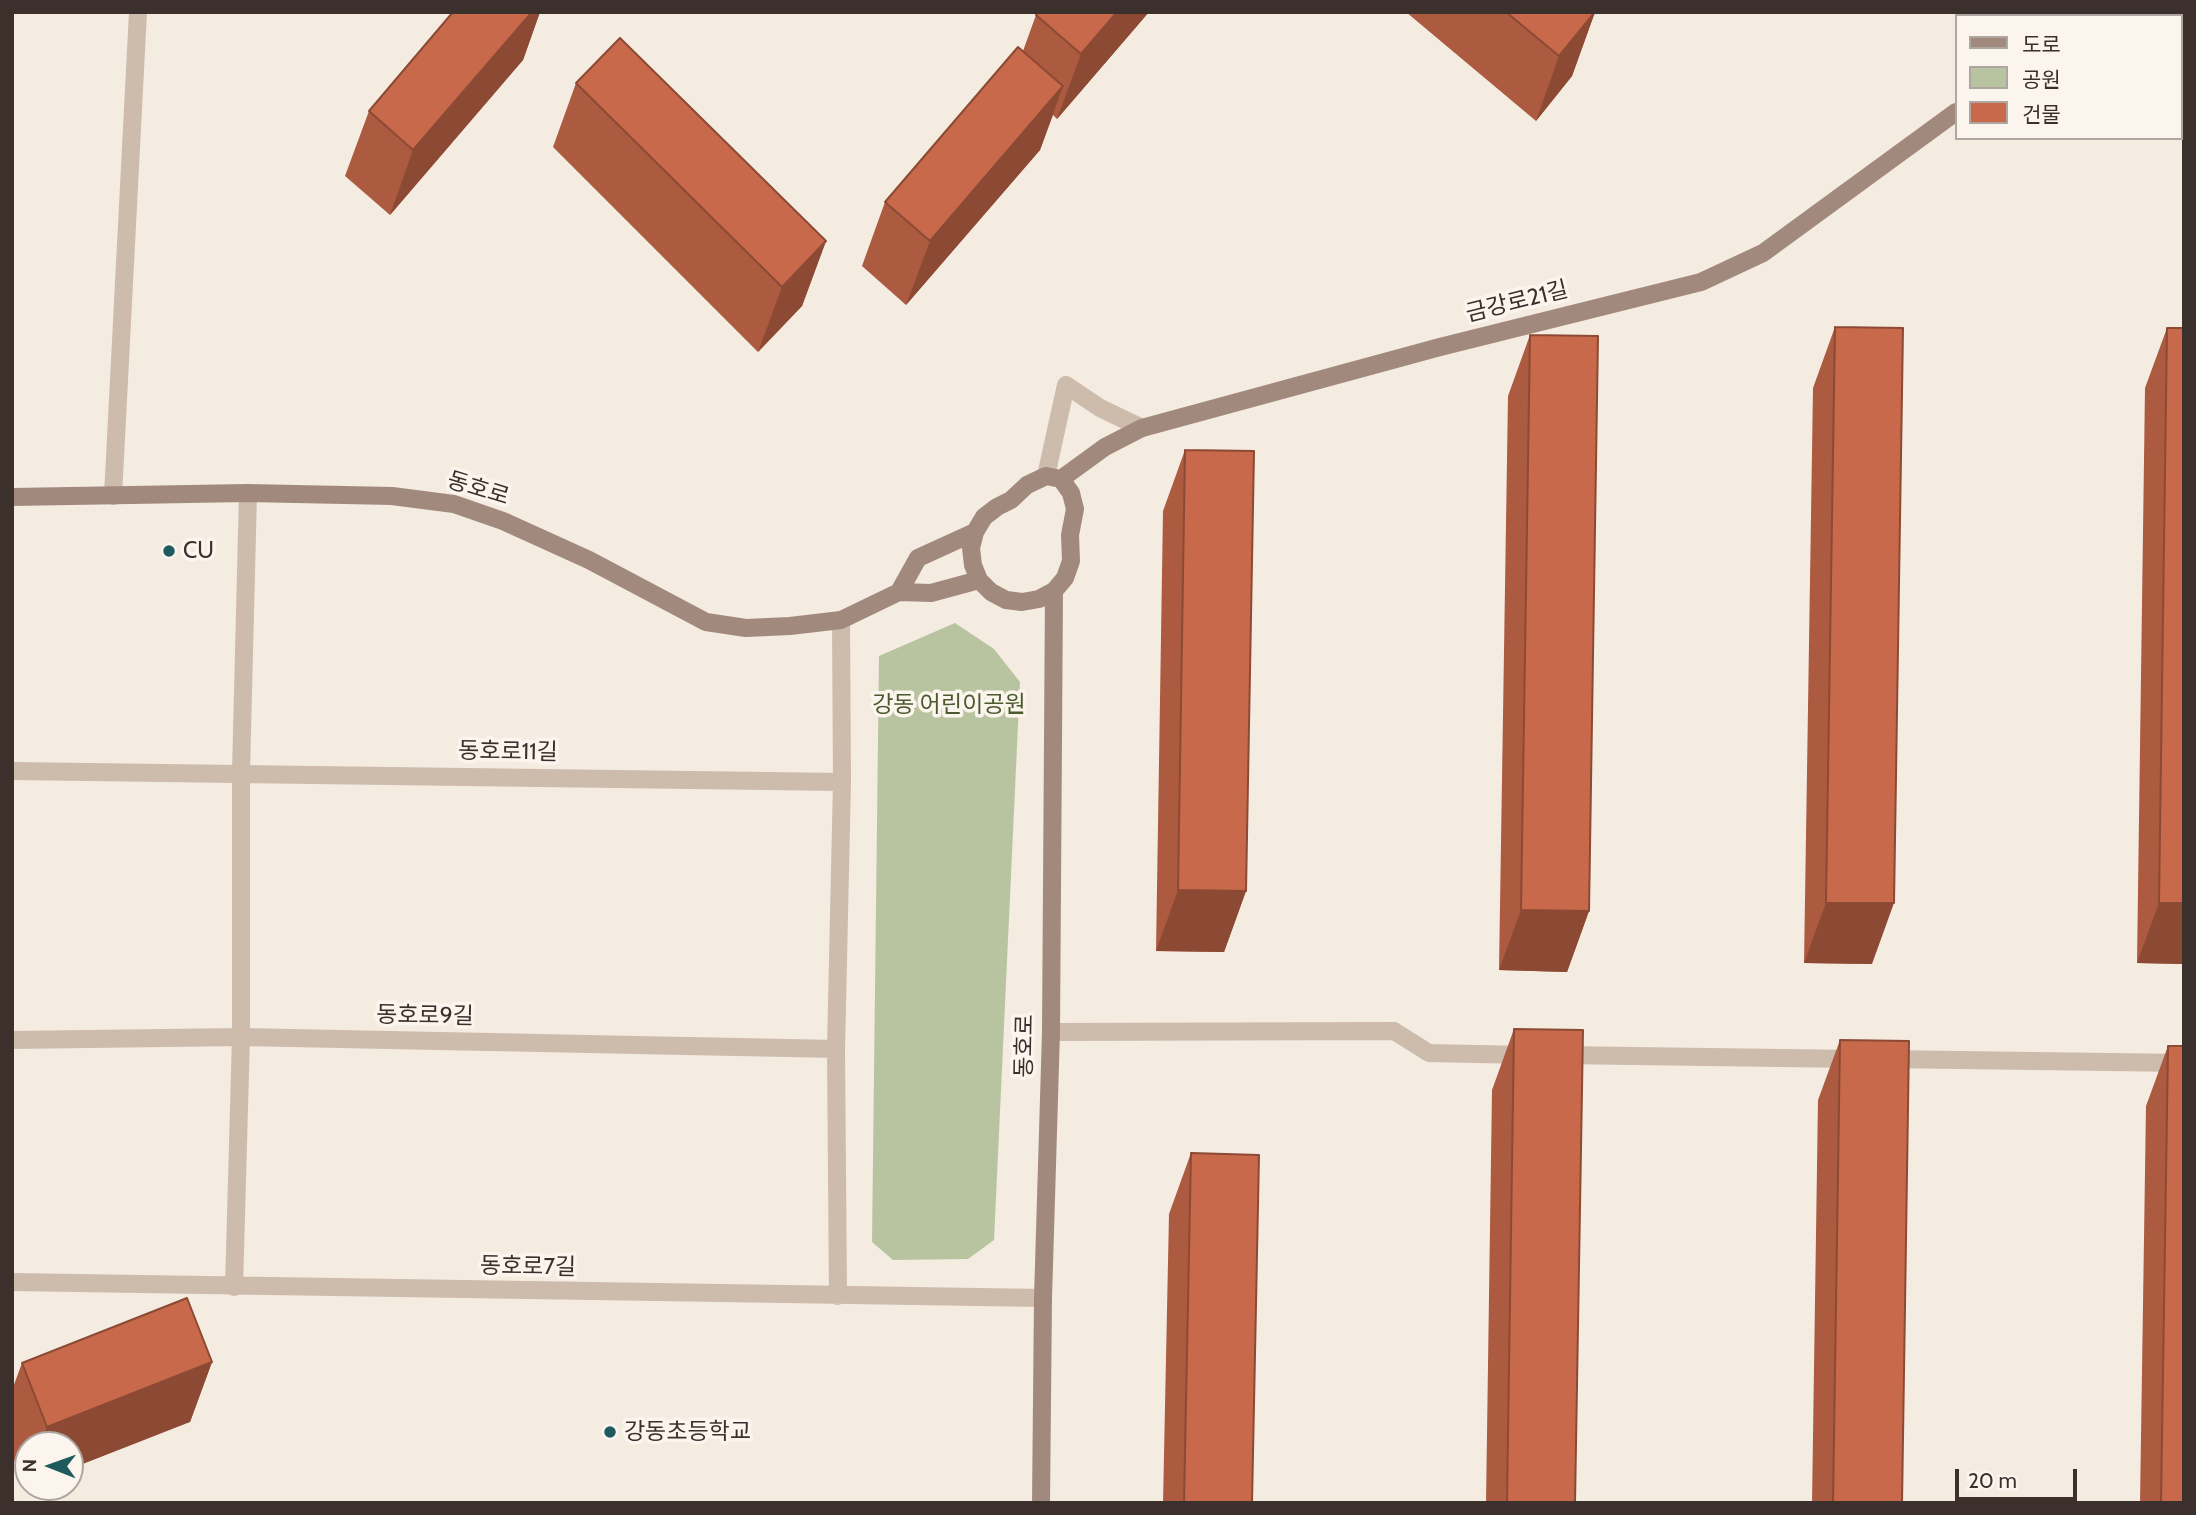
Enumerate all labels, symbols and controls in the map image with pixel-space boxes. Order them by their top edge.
legend [1954,14,2182,140]
text: 도로 [2022,32,2061,57]
text: 공원 [2022,67,2061,92]
text: 건물 [2022,102,2061,127]
street label: 금강로21길 [1463,276,1571,328]
street label: 동호로 [444,467,512,511]
place label: CU [183,537,214,565]
marker: CU [161,543,177,559]
park label: 강동 어린이공원 [872,691,1026,719]
street label: 동호로11길 [458,737,558,767]
street label: 동호로9길 [376,1001,474,1031]
street label: 동호로 [1011,1014,1039,1078]
street label: 동호로7길 [480,1252,576,1282]
place label: 강동초등학교 [624,1418,751,1446]
marker: 강동초등학교 [602,1424,618,1440]
north arrow [14,1431,84,1501]
scale bar [1958,1456,2080,1500]
text: N [18,1459,41,1473]
text: 20 m [1968,1468,2017,1493]

